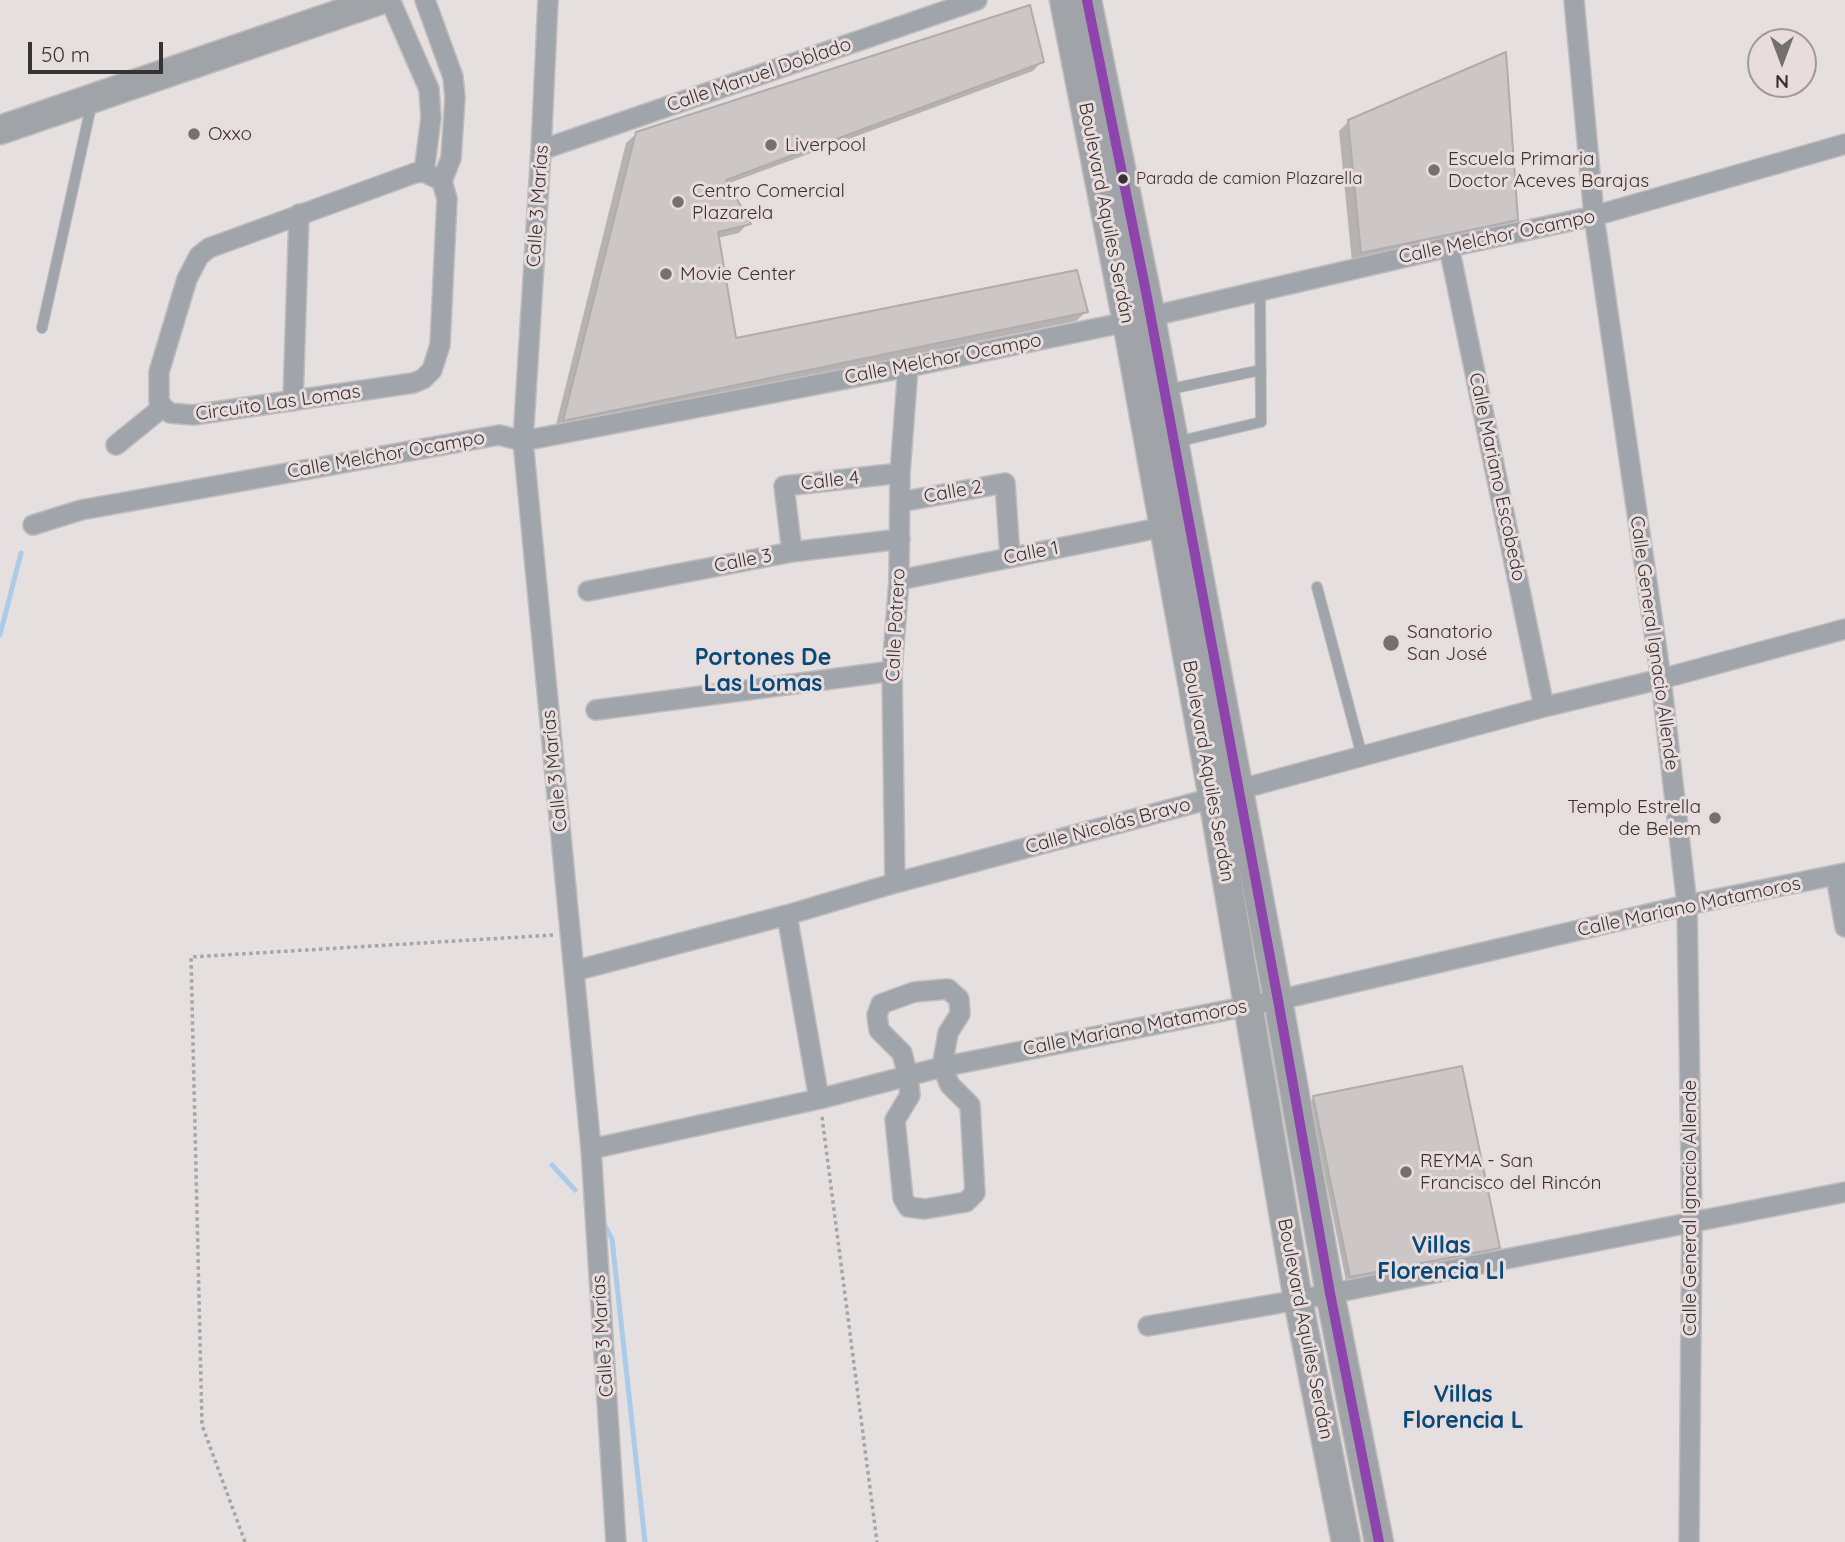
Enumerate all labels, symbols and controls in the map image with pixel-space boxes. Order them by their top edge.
scale bar [32,28,166,72]
north arrow [1747,28,1817,98]
street label: Calle Manuel Doblado [664,33,854,117]
text: 50 m [41,41,90,67]
text: N [1775,70,1789,94]
street label: Boulevard Aquiles Serdán [1073,101,1139,325]
place label: Oxxo [208,123,252,145]
marker: Oxxo [186,126,202,142]
place label: Liverpool [785,134,866,156]
marker: Liverpool [763,137,779,153]
street label: Calle 3 Marías [522,144,554,268]
place label: Escuela Primaria Doctor Aceves Barajas [1448,148,1649,192]
marker: Escuela Primaria Doctor Aceves Barajas [1426,162,1442,178]
place label: Parada de camion Plazarella [1136,169,1362,189]
marker: Parada de camion Plazarella [1116,172,1130,186]
place label: Centro Comercial Plazarela [692,180,845,224]
marker: Centro Comercial Plazarela [670,194,686,210]
street label: Calle Melchor Ocampo [1397,205,1597,269]
place label: Movie Center [680,263,796,285]
marker: Movie Center [658,266,674,282]
street label: Calle Melchor Ocampo [843,329,1043,389]
street label: Calle Mariano Escobedo [1464,371,1530,583]
street label: Circuito Las Lomas [194,380,362,426]
street label: Calle Melchor Ocampo [286,426,486,484]
street label: Calle 4 [800,467,860,495]
street label: Calle 2 [922,476,984,508]
street label: Calle General Ignacio Allende [1625,514,1683,772]
street label: Calle 1 [1002,537,1060,569]
street label: Calle 3 [712,544,774,578]
street label: Calle Potrero [882,568,910,682]
place label: Sanatorio San José [1407,621,1492,665]
marker: Sanatorio San José [1381,633,1401,653]
district label: Portones De Las Lomas [695,644,831,698]
street label: Boulevard Aquiles Serdán [1177,658,1239,884]
street label: Calle 3 Marías [537,709,573,833]
street label: Calle Nicolás Bravo [1023,793,1193,859]
place label: Templo Estrella de Belem [1567,796,1701,840]
marker: Templo Estrella de Belem [1707,810,1723,826]
street label: Calle Mariano Matamoros [1575,872,1803,942]
street label: Calle Mariano Matamoros [1021,995,1249,1061]
street label: Calle General Ignacio Allende [1679,1080,1701,1336]
place label: REYMA - San Francisco del Rincón [1420,1150,1601,1194]
marker: REYMA - San Francisco del Rincón [1398,1164,1414,1180]
street label: Boulevard Aquiles Serdán [1272,1217,1338,1441]
district label: Villas Florencia Ll [1377,1232,1505,1286]
street label: Calle 3 Marías [587,1274,619,1398]
district label: Villas Florencia L [1402,1381,1524,1435]

